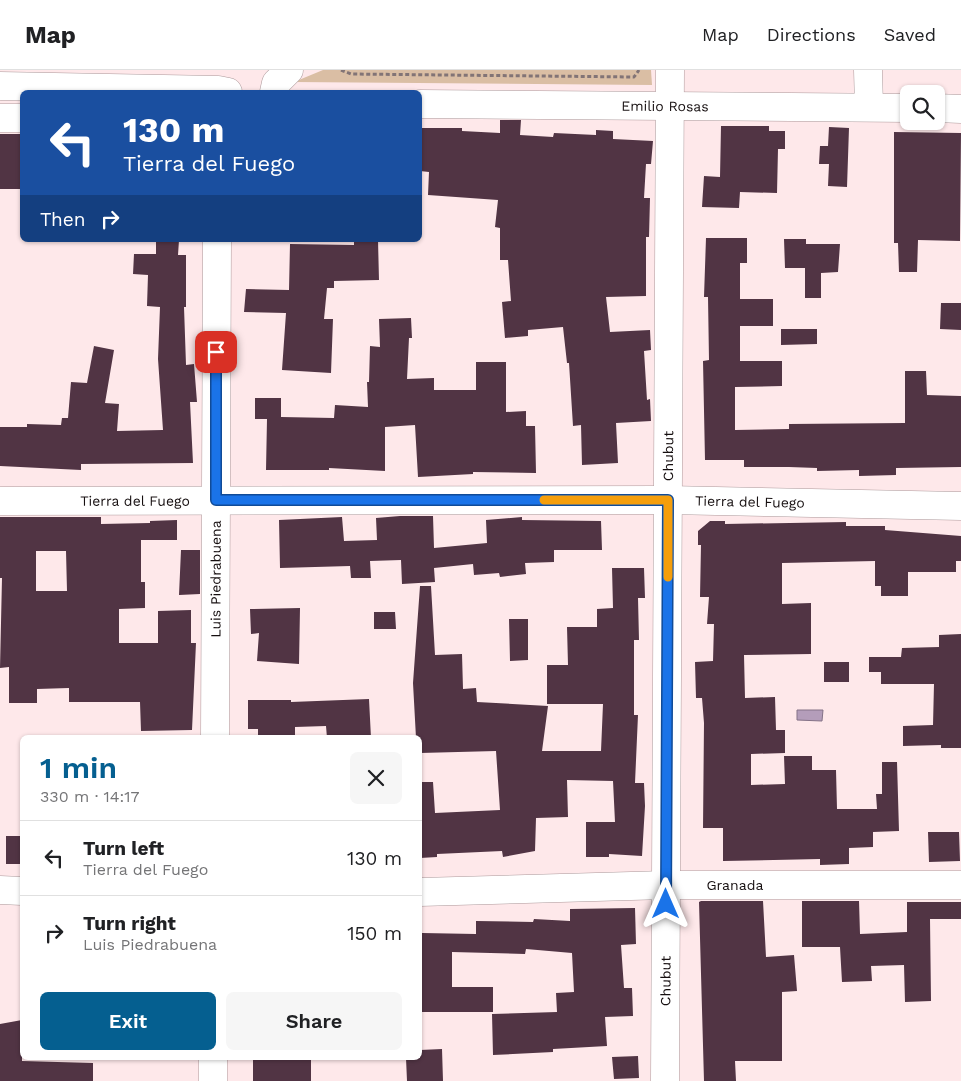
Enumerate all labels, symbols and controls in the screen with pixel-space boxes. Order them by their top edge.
text: Map [25,21,76,49]
text: Map [702,24,739,45]
text: Directions [767,24,856,45]
text: Saved [884,24,936,45]
map controls [900,85,945,130]
button: search [900,85,945,130]
street label: Emilio Rosas [621,98,709,114]
text: 130 m [123,109,224,151]
icon: left [40,110,105,175]
text: Tierra del Fuego [123,151,295,176]
icon: right [96,205,124,233]
text: Then [40,208,86,231]
pin [195,331,237,373]
icon: arrive [202,338,230,366]
street label: Chubut [660,431,676,481]
street label: Tierra del Fuego [80,493,190,509]
street label: Tierra del Fuego [695,493,805,511]
street label: Luis Piedrabuena [207,520,224,638]
text: 1 min [40,750,117,785]
button: close [350,752,402,804]
text: 330 m · 14:17 [40,787,140,806]
text: Turn left [83,837,164,860]
icon: left [40,844,68,872]
text: 130 m [347,847,402,870]
text: Tierra del Fuego [83,860,208,879]
position arrow [639,877,691,929]
street label: Granada [706,877,763,893]
text: Turn right [83,912,176,935]
icon: right [40,919,68,947]
text: 150 m [347,922,402,945]
text: Luis Piedrabuena [83,935,217,954]
street label: Chubut [657,956,674,1006]
button: Exit [40,992,216,1050]
button: Share [226,992,402,1050]

